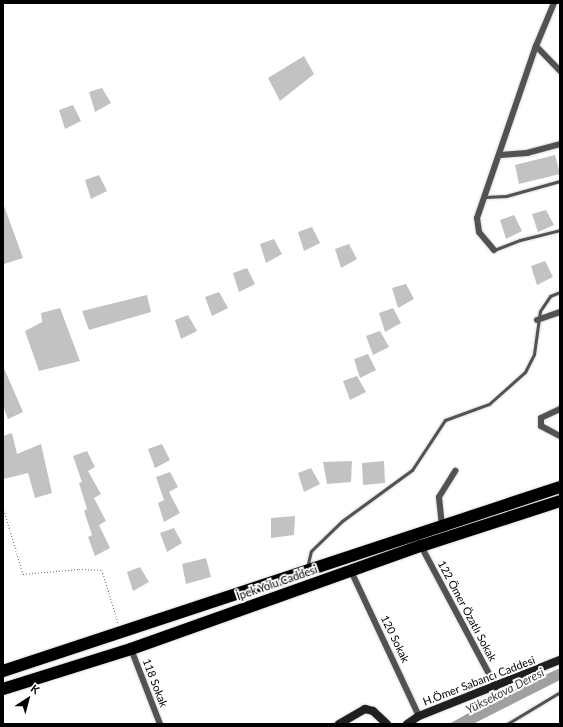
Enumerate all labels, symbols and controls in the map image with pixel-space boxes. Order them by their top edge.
street label: 122 Ömer Özatlı Sokak [435,558,499,664]
street label: İpek Yolu Caddesi [235,563,319,603]
street label: 120 Sokak [378,613,412,665]
street label: H.Ömer Sabancı Caddesi [421,653,537,709]
street label: 118 Sokak [140,657,170,709]
water label: Yüksekova Deresi [463,665,547,717]
north arrow [8,679,48,719]
text: K [28,681,42,696]

